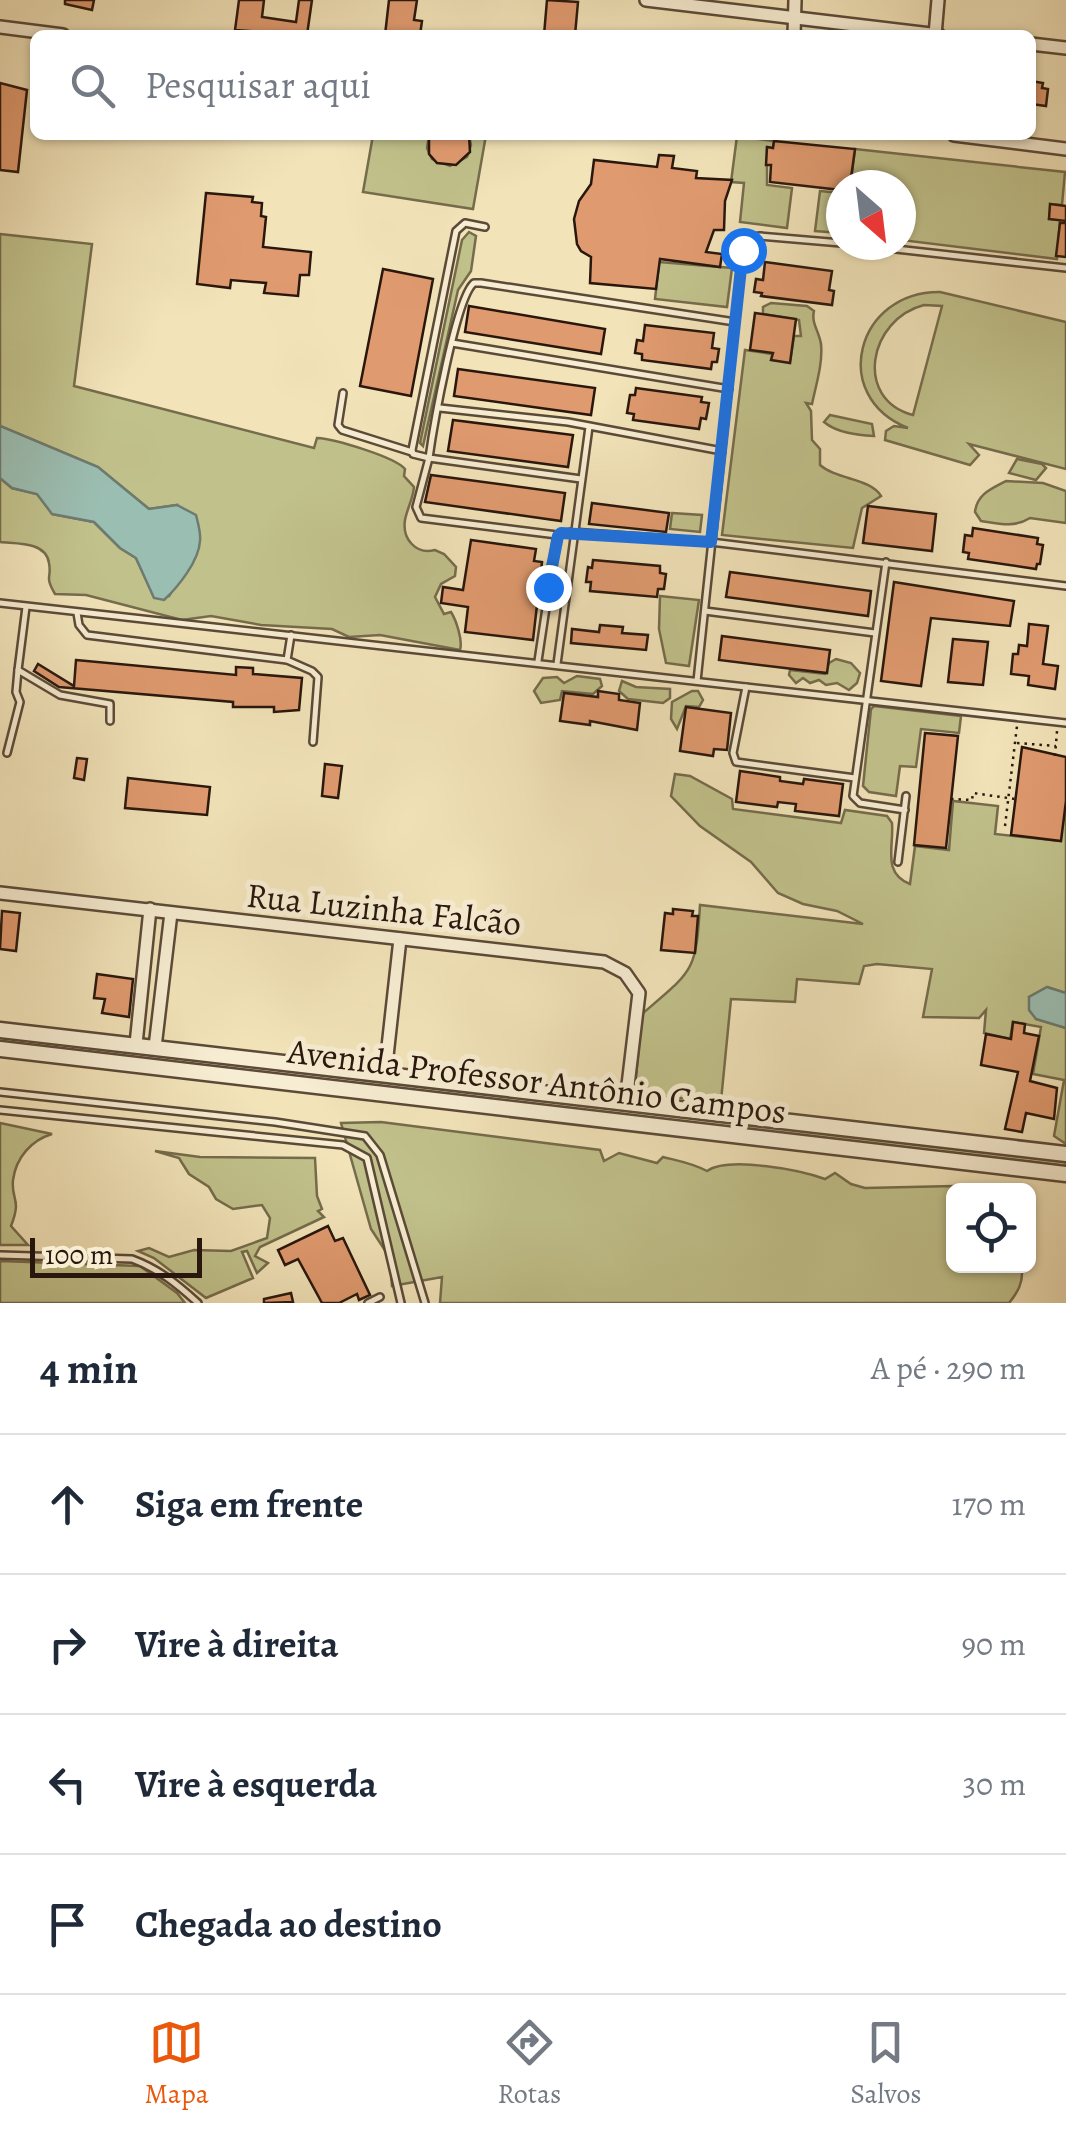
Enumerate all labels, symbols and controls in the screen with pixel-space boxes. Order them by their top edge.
search box [30,30,1036,140]
icon: search [65,58,120,113]
text: Pesquisar aqui [145,59,371,111]
north arrow [826,170,916,260]
route start [721,228,767,274]
route end [526,565,572,611]
street label: Rua Luzinha Falcão [244,871,524,947]
street label: Avenida Professor Antônio Campos [284,1026,789,1135]
map controls [946,1183,1036,1273]
button: locate [946,1183,1036,1273]
scale bar [30,1233,202,1278]
text: 100 m [45,1236,113,1274]
text: 4 min [40,1340,138,1397]
text: A pé · 290 m [871,1346,1026,1390]
icon: ahead [40,1477,95,1532]
text: Siga em frente [135,1478,363,1530]
text: 170 m [952,1482,1026,1526]
icon: right [40,1617,95,1672]
text: Vire à direita [135,1618,339,1670]
text: 90 m [961,1622,1026,1666]
icon: left [40,1757,95,1812]
text: Vire à esquerda [135,1758,377,1810]
text: 30 m [963,1762,1026,1806]
icon: arrive [40,1897,95,1952]
text: Chegada ao destino [135,1898,442,1950]
tab: Mapa [144,2015,209,2113]
tab: Rotas [498,2015,561,2113]
tab: Salvos [850,2015,922,2113]

